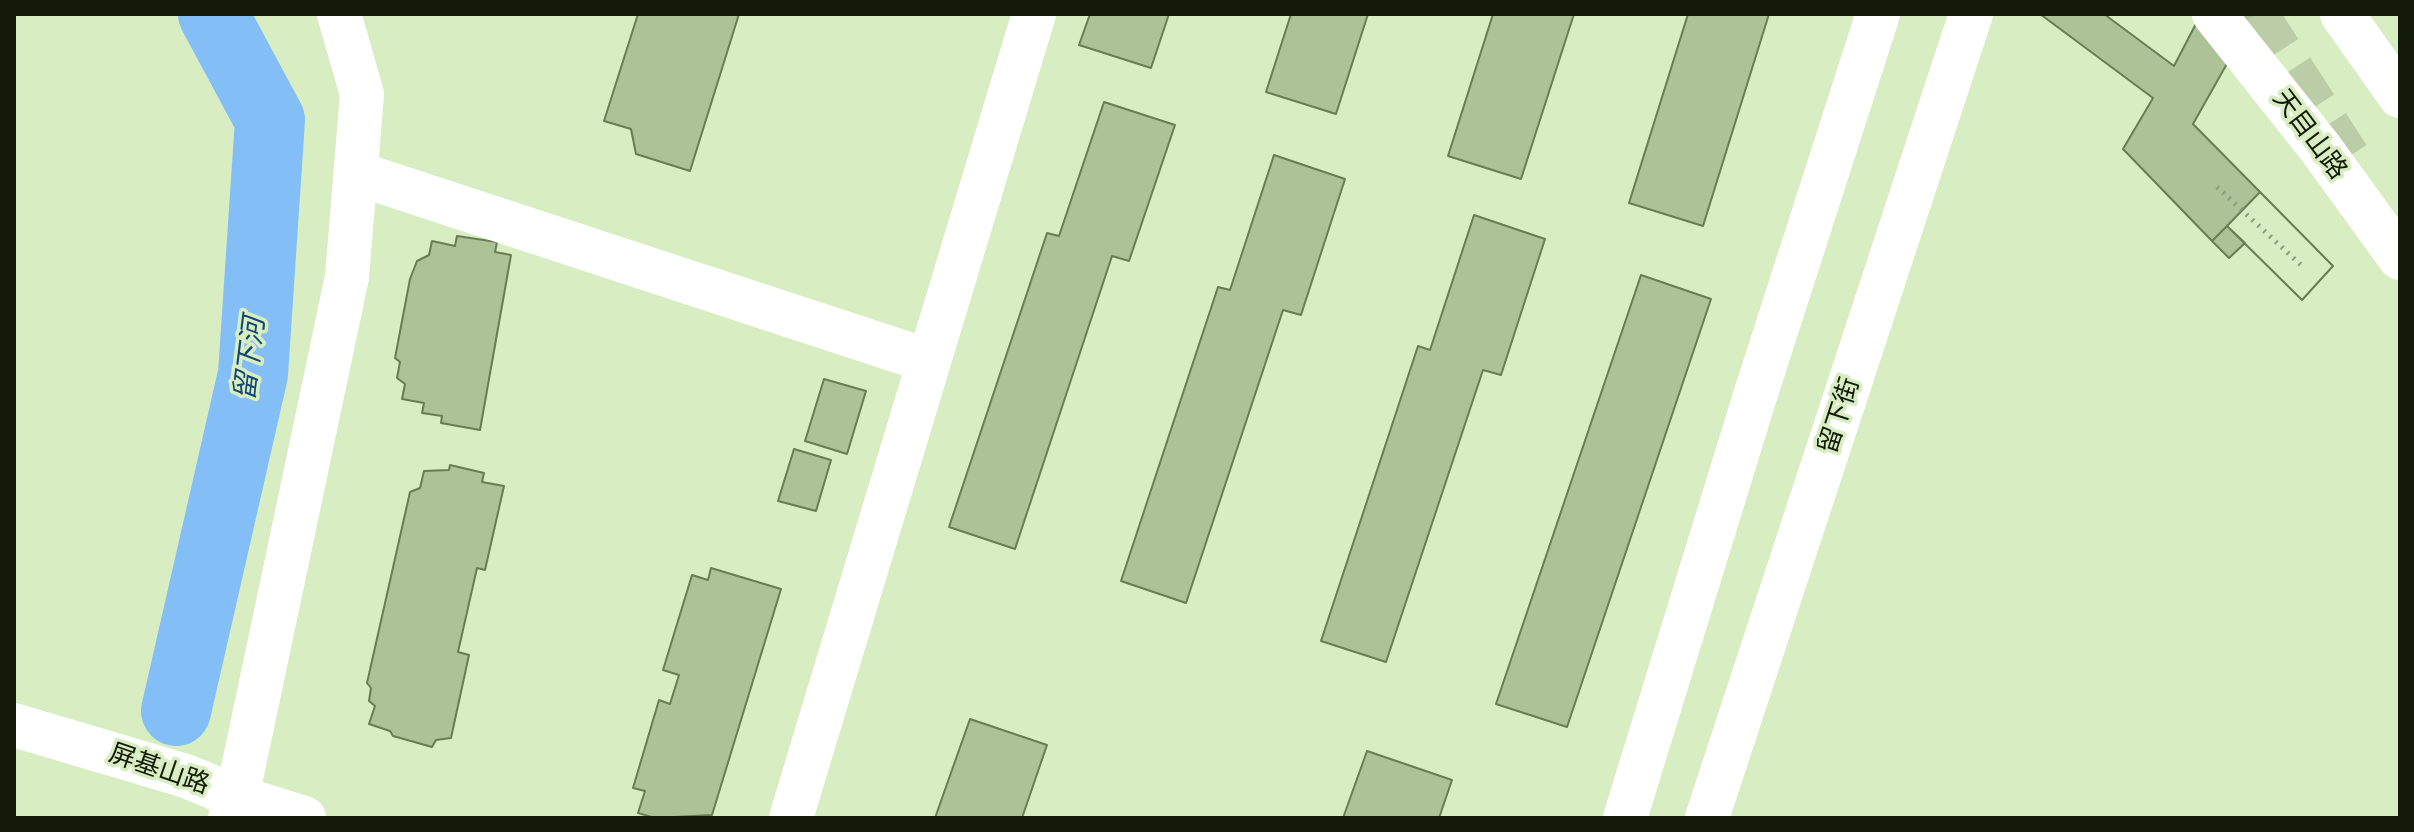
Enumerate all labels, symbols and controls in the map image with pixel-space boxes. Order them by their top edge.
street label: 天目山路 [2265,84,2353,186]
water label: 留下河 [229,315,273,403]
street label: 留下街 [1813,374,1867,458]
street label: 屏基山路 [105,738,213,802]

